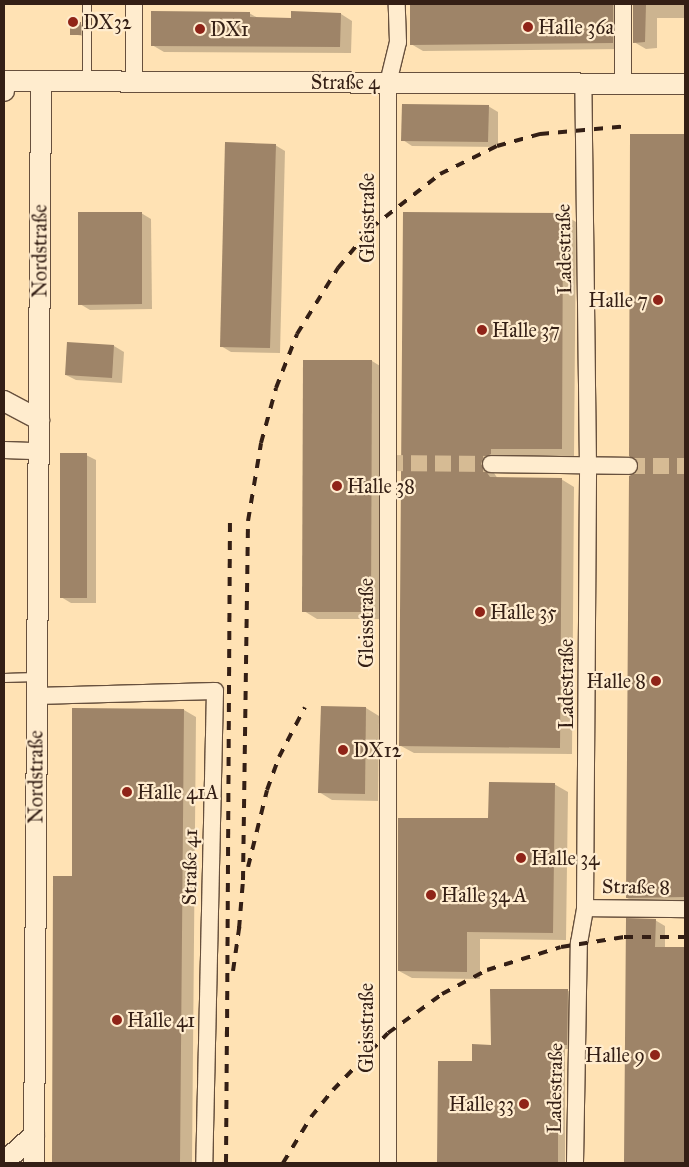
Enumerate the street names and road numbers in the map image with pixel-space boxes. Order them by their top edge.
street label: Straße 4 [311,70,379,94]
street label: Gleisstraße [355,173,379,263]
street label: Ladestraße [551,203,577,295]
street label: Nordstraße [28,204,52,298]
street label: Gleisstraße [354,578,378,668]
street label: Ladestraße [554,639,578,729]
street label: Nordstraße [24,730,48,824]
street label: Straße 41 [177,829,203,905]
street label: Straße 8 [602,874,670,900]
street label: Gleisstraße [354,983,378,1073]
street label: Ladestraße [542,1042,568,1134]

